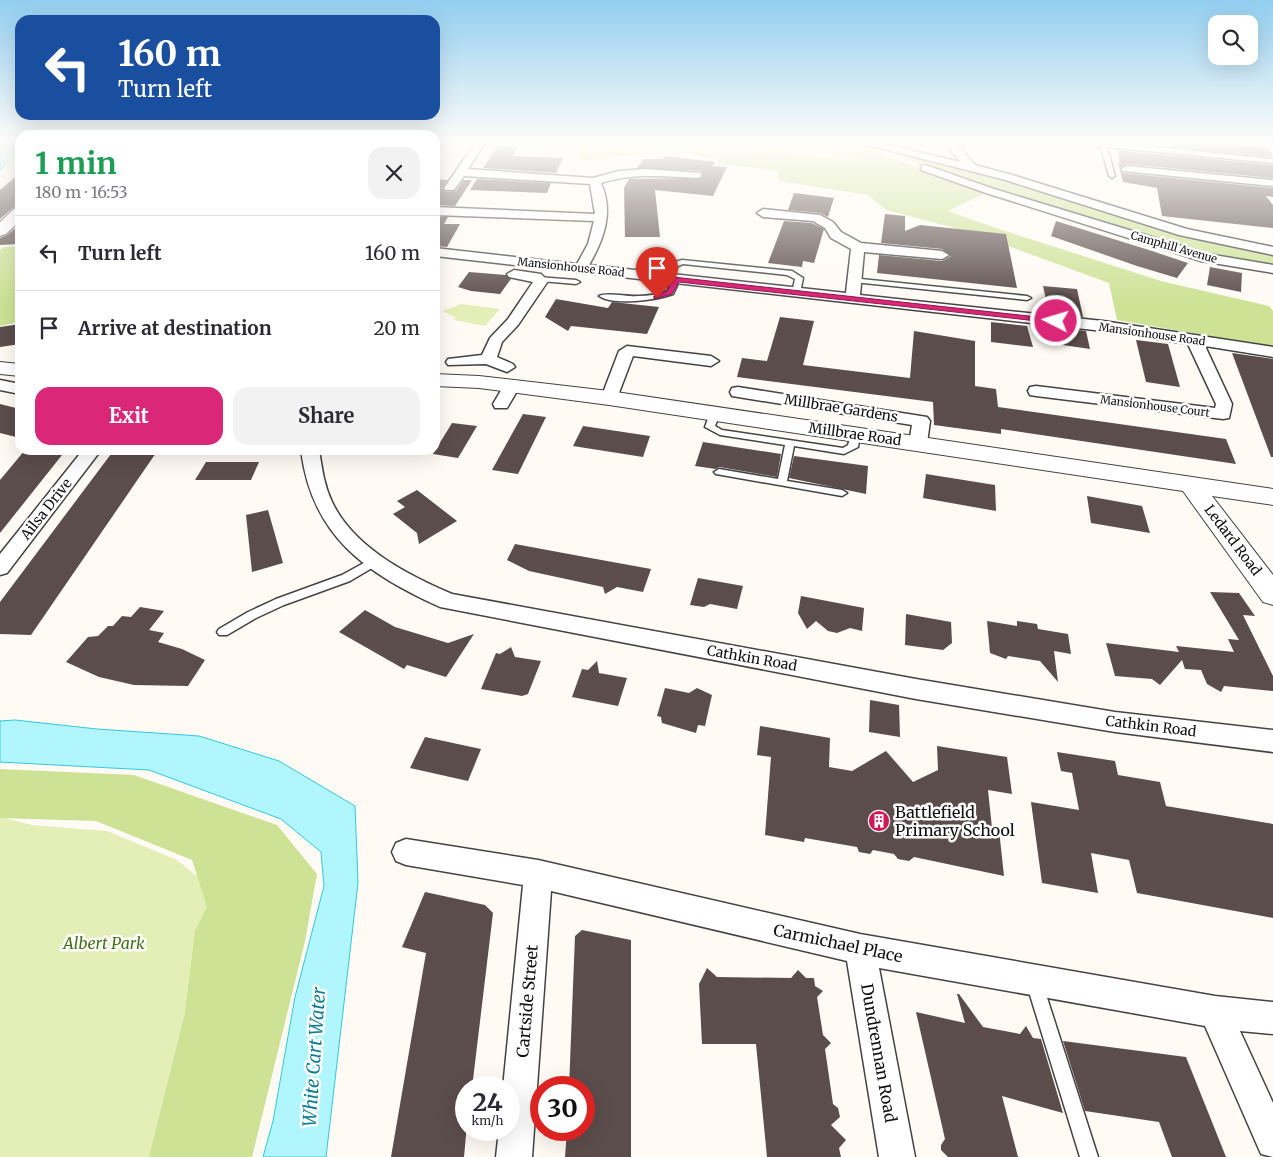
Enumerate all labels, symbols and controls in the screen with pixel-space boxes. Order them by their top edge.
map controls [1208,15,1258,65]
button: search [1208,15,1258,65]
text: 160 m [118,32,221,76]
icon: left [35,35,100,100]
text: Turn left [118,75,212,103]
text: 1 min [35,144,117,182]
button: close [368,147,420,199]
text: 180 m · 16:53 [35,182,128,202]
street label: Camphill Avenue [1129,228,1219,266]
icon: left [35,239,63,267]
text: Turn left [78,241,162,265]
text: 160 m [365,241,420,265]
pin [636,247,678,298]
street label: Mansionhouse Road [517,254,626,280]
icon: arrive [643,254,671,282]
position arrow [1029,294,1081,346]
icon: arrive [35,314,63,342]
text: Arrive at destination [78,316,272,340]
text: 20 m [373,316,420,340]
street label: Mansionhouse Road [1098,320,1207,348]
button: Exit [35,387,223,445]
button: Share [233,387,420,445]
street label: Millbrae Gardens [783,390,899,426]
street label: Mansionhouse Court [1099,392,1211,420]
street label: Millbrae Road [807,419,903,450]
street label: Ailsa Drive [16,475,76,544]
street label: Ledard Road [1201,501,1266,579]
street label: Cathkin Road [705,641,799,675]
street label: Cathkin Road [1105,712,1198,741]
place label: Battlefield Primary School [895,802,1015,840]
building icon: Battlefield Primary School [867,809,891,833]
street label: Carmichael Place [772,920,904,966]
park label: Albert Park [61,933,145,953]
street label: Cartside Street [512,943,542,1058]
street label: Dundrennan Road [857,982,901,1124]
water label: White Cart Water [298,986,330,1128]
speed limit sign: 30 [530,1076,595,1141]
text: 24 [472,1086,503,1118]
text: km/h [472,1113,503,1128]

